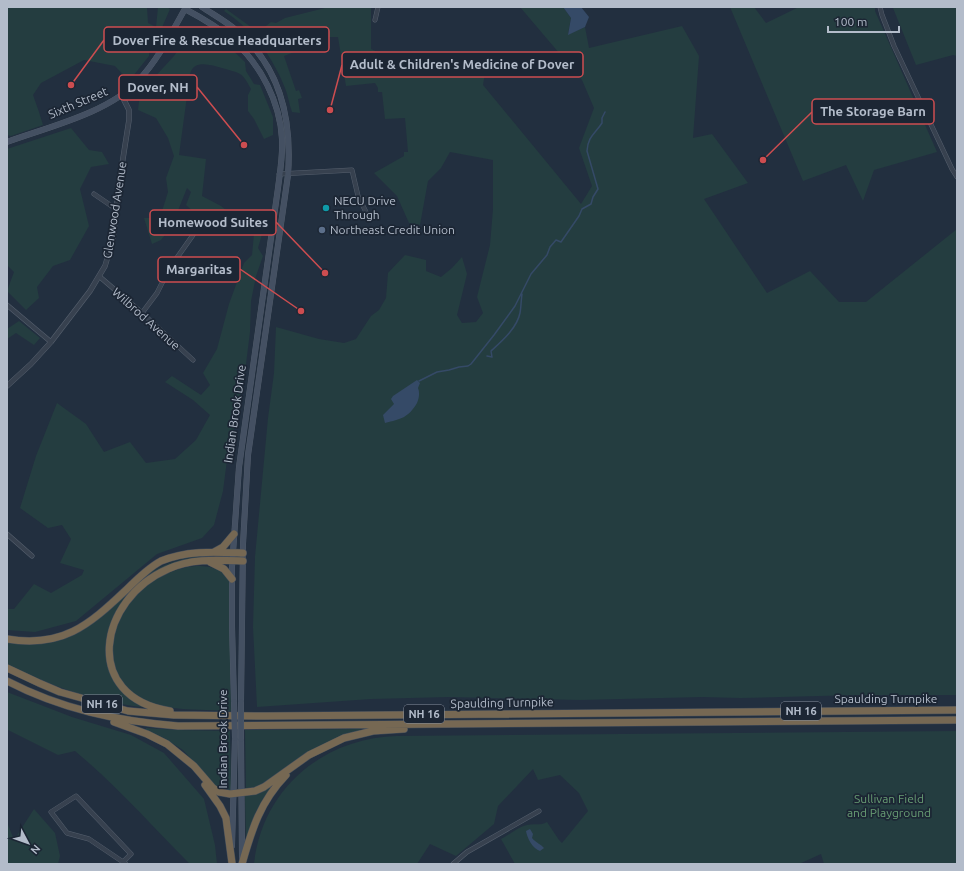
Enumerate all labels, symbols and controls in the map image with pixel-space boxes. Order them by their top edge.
scale bar [828,8,899,34]
text: 100 m [834,15,867,28]
callout: Dover Fire & Rescue Headquarters [104,27,329,52]
text: Dover Fire & Rescue Headquarters [112,33,322,47]
callout: Adult & Children's Medicine of Dover [342,52,583,77]
text: Adult & Children's Medicine of Dover [350,57,575,71]
callout: Dover, NH [119,75,197,100]
text: Dover, NH [127,80,189,94]
street label: Sixth Street [46,84,110,121]
callout: The Storage Barn [812,99,934,124]
text: The Storage Barn [820,104,926,118]
street label: Glenwood Avenue [100,160,129,259]
place label: NECU Drive Through [334,194,396,221]
marker: NECU Drive Through [321,203,331,213]
callout: Homewood Suites [150,210,276,235]
text: Homewood Suites [158,215,268,229]
place label: Northeast Credit Union [330,223,455,236]
marker: Northeast Credit Union [317,225,327,235]
callout: Margaritas [158,257,240,282]
text: Margaritas [166,262,232,276]
street label: Wilbrod Avenue [110,285,183,352]
street label: Indian Brook Drive [221,364,248,464]
street label: Indian Brook Drive [216,689,229,789]
street label: Spaulding Turnpike [835,692,937,705]
road number: NH 16 [82,695,122,713]
street label: Spaulding Turnpike [450,695,554,710]
road number: NH 16 [781,702,821,720]
road number: NH 16 [404,705,444,723]
park label: Sullivan Field and Playground [847,792,931,819]
north arrow [8,823,48,863]
text: N [28,843,43,857]

